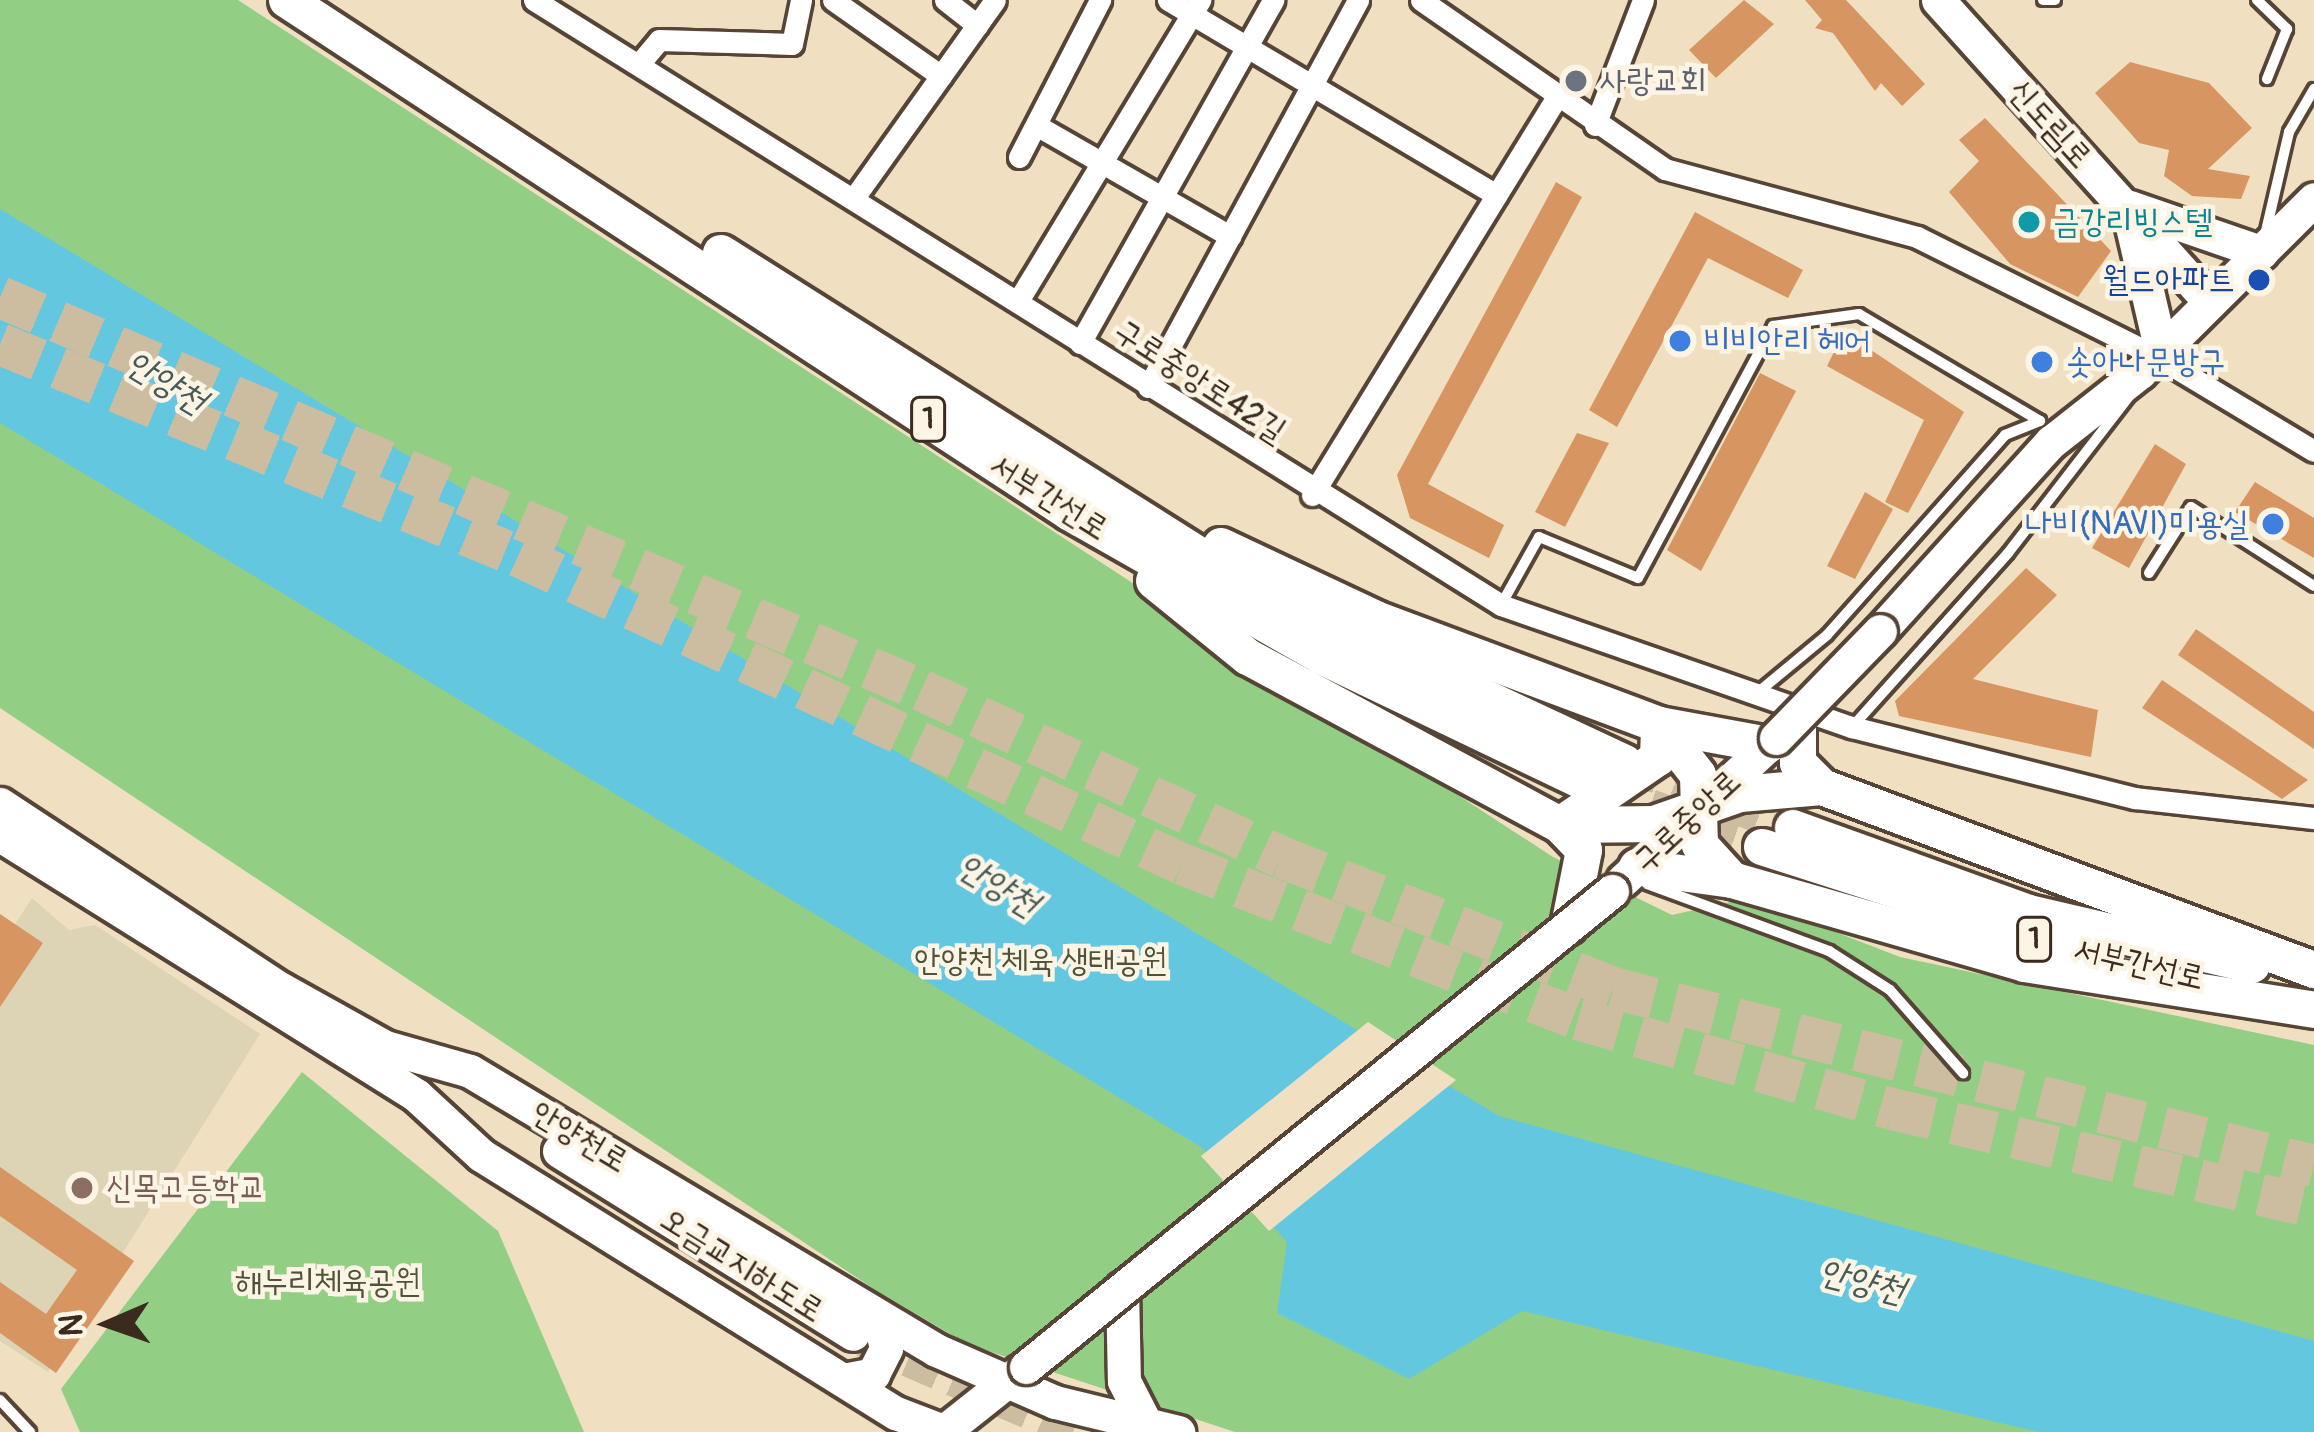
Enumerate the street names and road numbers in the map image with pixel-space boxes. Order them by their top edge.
street label: 신도림로 [2000,71,2100,177]
street label: 구로중앙로42길 [1107,311,1293,451]
road number: 1 [910,395,946,443]
street label: 서부간선로 [982,445,1116,549]
street label: 구로중앙로 [1625,761,1749,881]
road number: 1 [2016,915,2052,963]
street label: 서부간선로 [2070,930,2208,998]
street label: 안양천로 [524,1093,636,1181]
street label: 오금교지하도로 [653,1199,831,1331]

